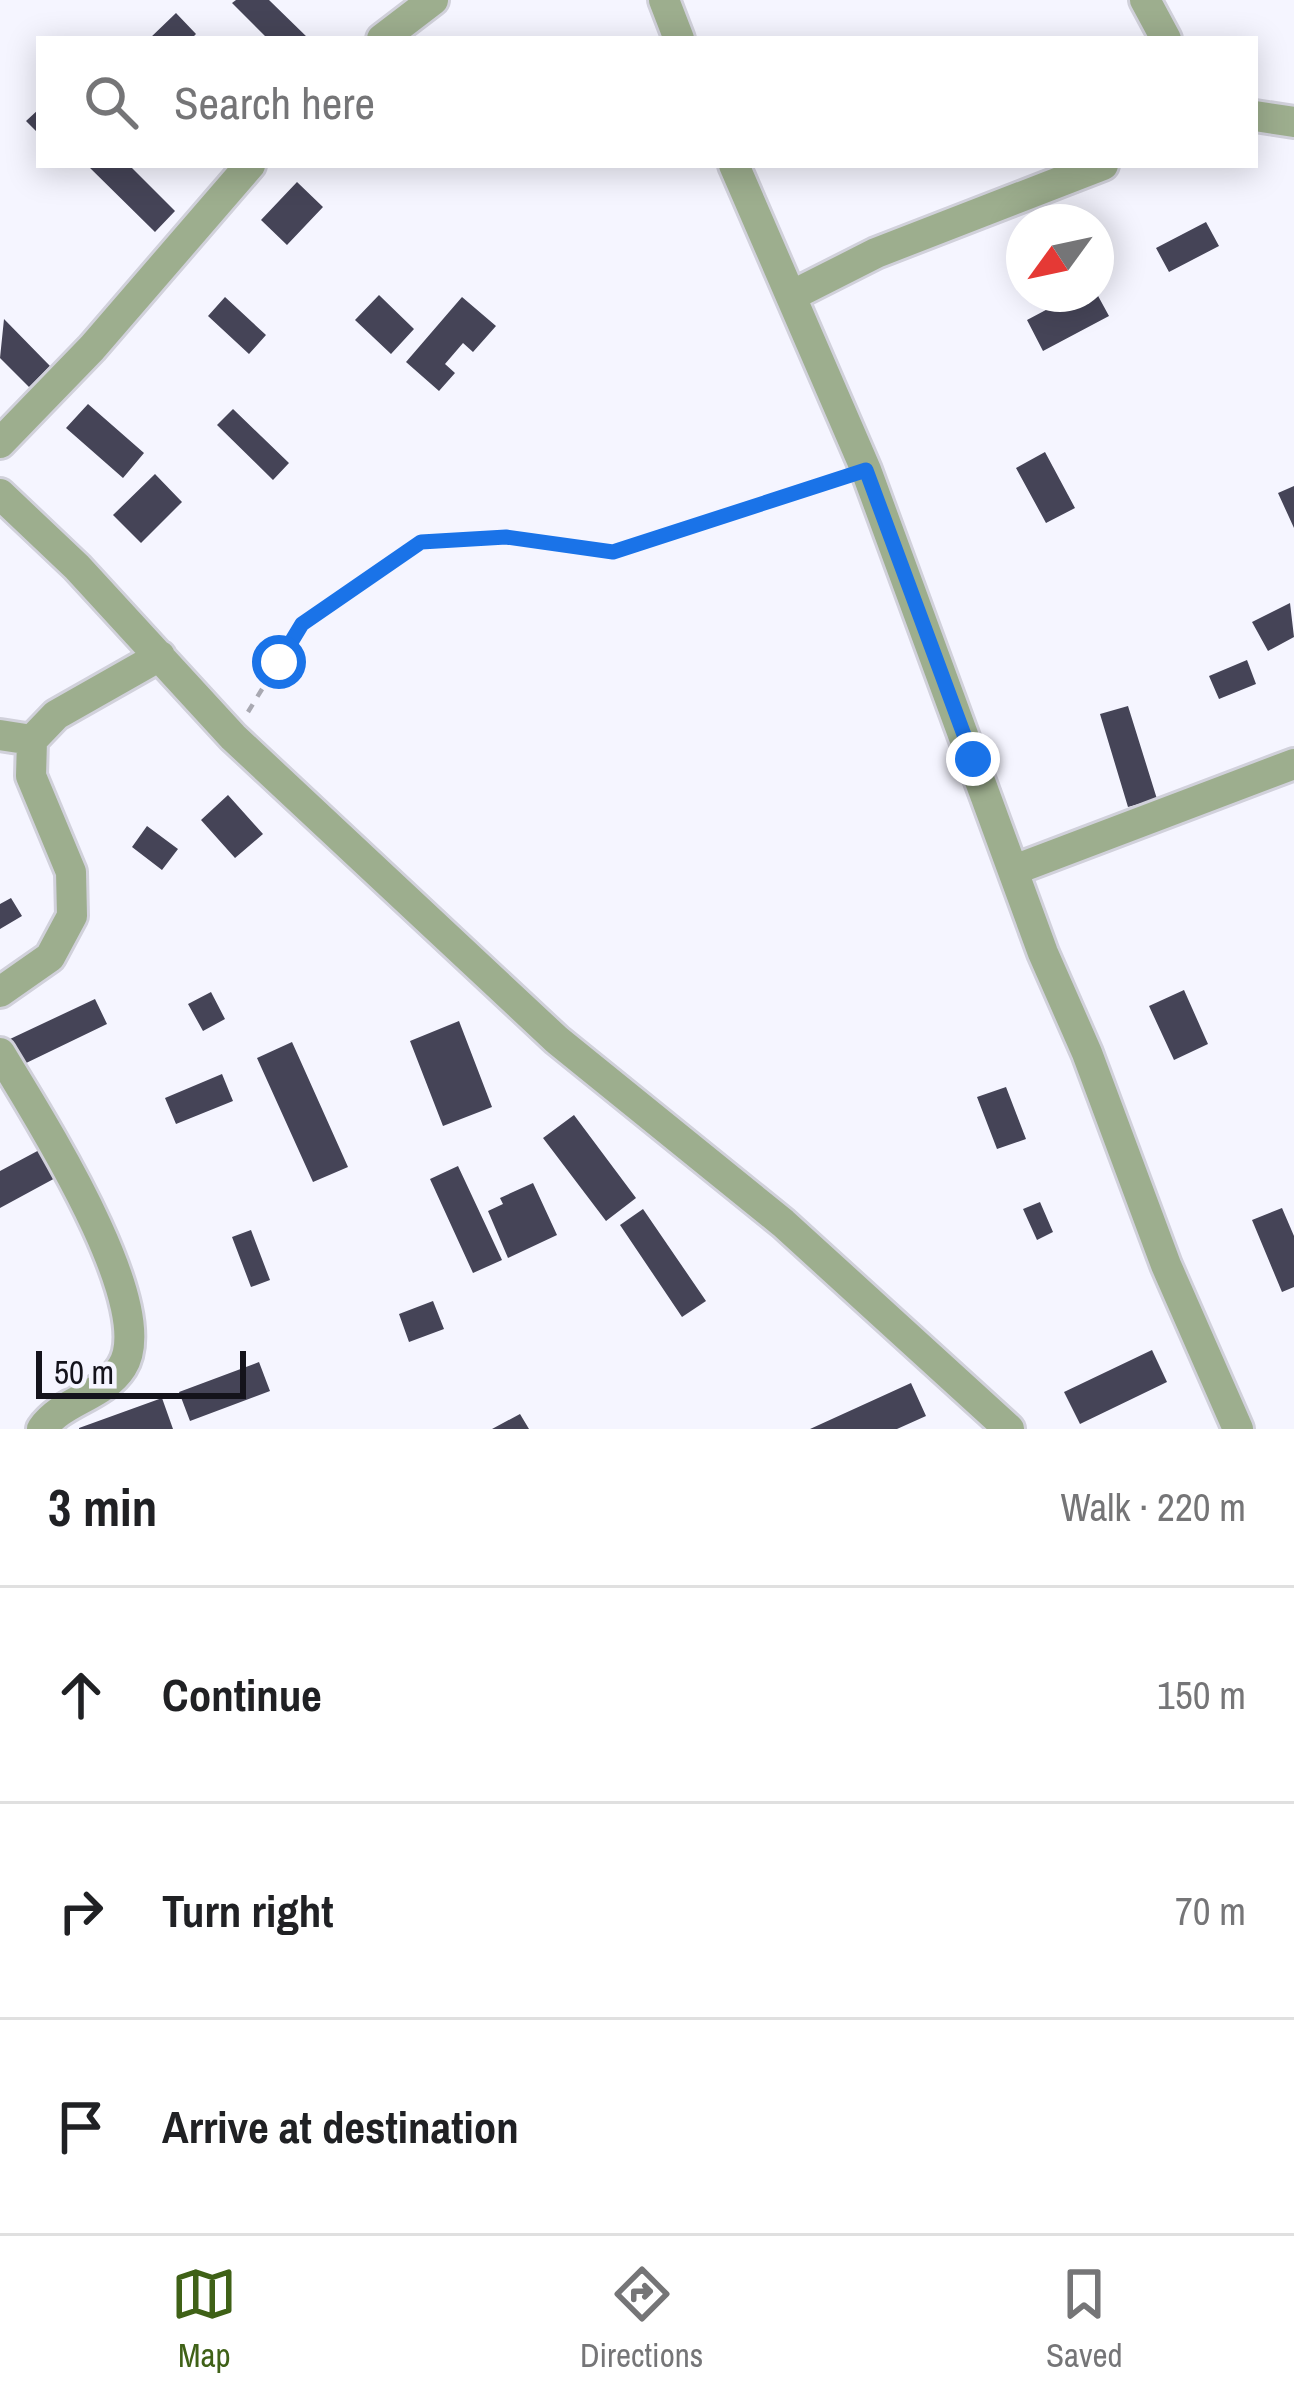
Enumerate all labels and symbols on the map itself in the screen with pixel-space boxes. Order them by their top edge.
north arrow [1006,204,1114,312]
route start [252,635,306,689]
route end [946,732,1000,786]
scale bar [36,1345,246,1398]

